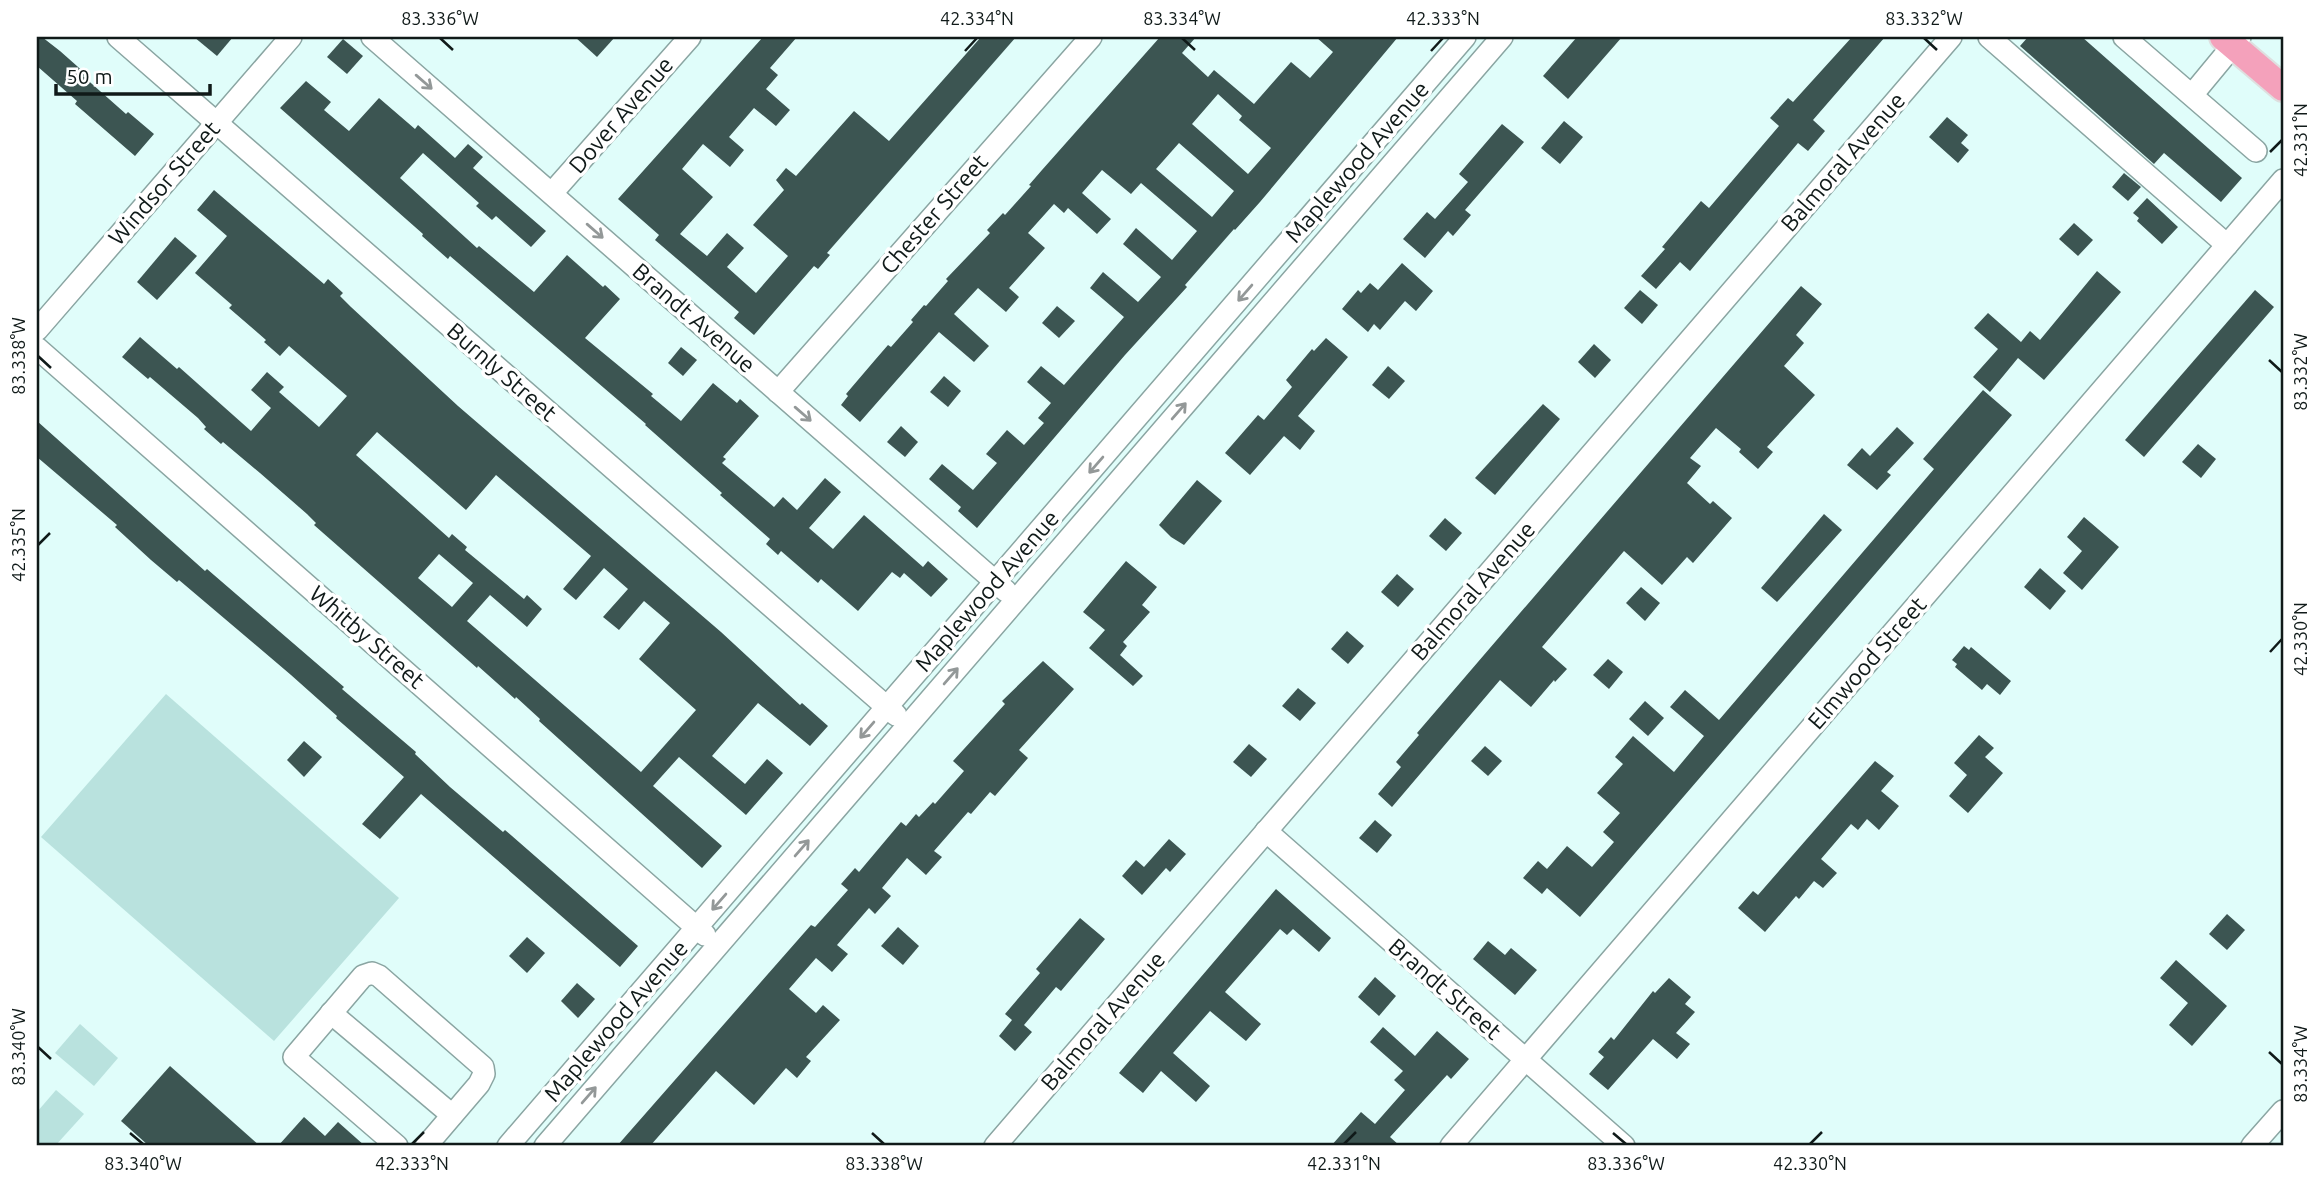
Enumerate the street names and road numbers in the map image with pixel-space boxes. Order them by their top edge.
street label: Dover Avenue [564,52,678,178]
street label: Maplewood Avenue [1280,76,1433,247]
street label: Balmoral Avenue [1776,87,1909,236]
street label: Windsor Street [103,116,224,250]
street label: Chester Street [875,149,992,278]
street label: Brandt Avenue [628,258,760,377]
street label: Burnly Street [443,318,562,426]
street label: Maplewood Avenue [910,505,1063,676]
street label: Balmoral Avenue [1406,516,1539,665]
street label: Whitby Street [305,580,429,693]
street label: Elmwood Street [1803,592,1931,734]
street label: Brandt Street [1384,933,1506,1044]
street label: Maplewood Avenue [539,935,692,1106]
street label: Balmoral Avenue [1036,946,1169,1095]

